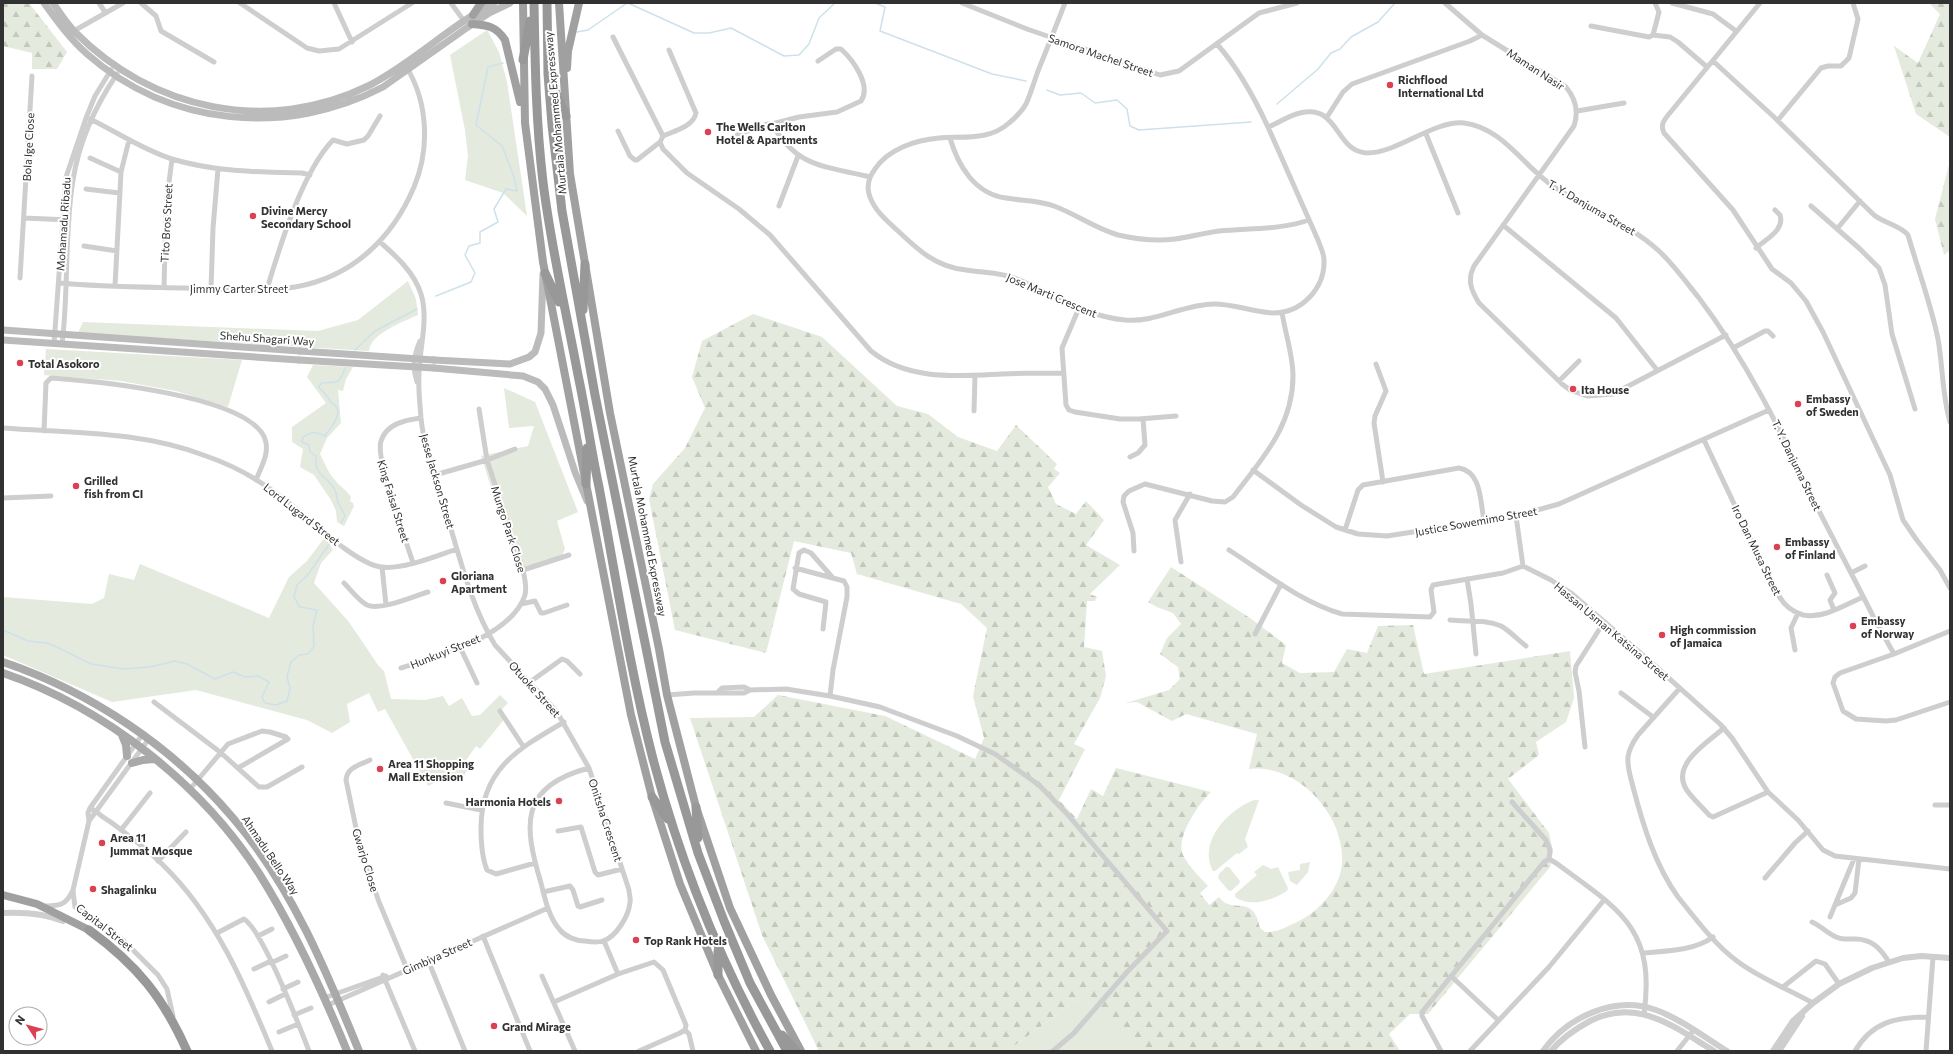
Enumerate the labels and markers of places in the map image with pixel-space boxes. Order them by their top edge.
place label: Richflood International Ltd [1398,73,1484,99]
marker: Richflood International Ltd [1385,80,1395,90]
place label: The Wells Carlton Hotel & Apartments [716,120,818,146]
marker: The Wells Carlton Hotel & Apartments [703,127,713,137]
place label: Divine Mercy Secondary School [261,204,351,230]
marker: Divine Mercy Secondary School [248,211,258,221]
place label: Total Asokoro [28,357,100,370]
marker: Total Asokoro [15,358,25,368]
place label: Ita House [1581,383,1629,396]
marker: Ita House [1568,384,1578,394]
place label: Embassy of Sweden [1806,392,1859,418]
marker: Embassy of Sweden [1793,399,1803,409]
place label: Grilled fish from CI [84,474,143,500]
marker: Grilled fish from CI [71,481,81,491]
place label: Embassy of Finland [1785,535,1836,561]
marker: Embassy of Finland [1772,542,1782,552]
place label: Gloriana Apartment [451,569,507,595]
marker: Gloriana Apartment [438,576,448,586]
place label: Embassy of Norway [1861,614,1914,640]
marker: Embassy of Norway [1848,621,1858,631]
place label: High commission of Jamaica [1670,623,1756,650]
marker: High commission of Jamaica [1657,630,1667,640]
place label: Area 11 Shopping Mall Extension [388,757,474,783]
marker: Area 11 Shopping Mall Extension [375,764,385,774]
place label: Harmonia Hotels [466,795,551,808]
marker: Harmonia Hotels [554,796,564,806]
place label: Area 11 Jummat Mosque [110,831,192,858]
marker: Area 11 Jummat Mosque [97,838,107,848]
place label: Shagalinku [101,883,157,896]
marker: Shagalinku [88,884,98,894]
place label: Top Rank Hotels [644,934,727,947]
marker: Top Rank Hotels [631,935,641,945]
place label: Grand Mirage [502,1020,571,1033]
marker: Grand Mirage [489,1021,499,1031]

